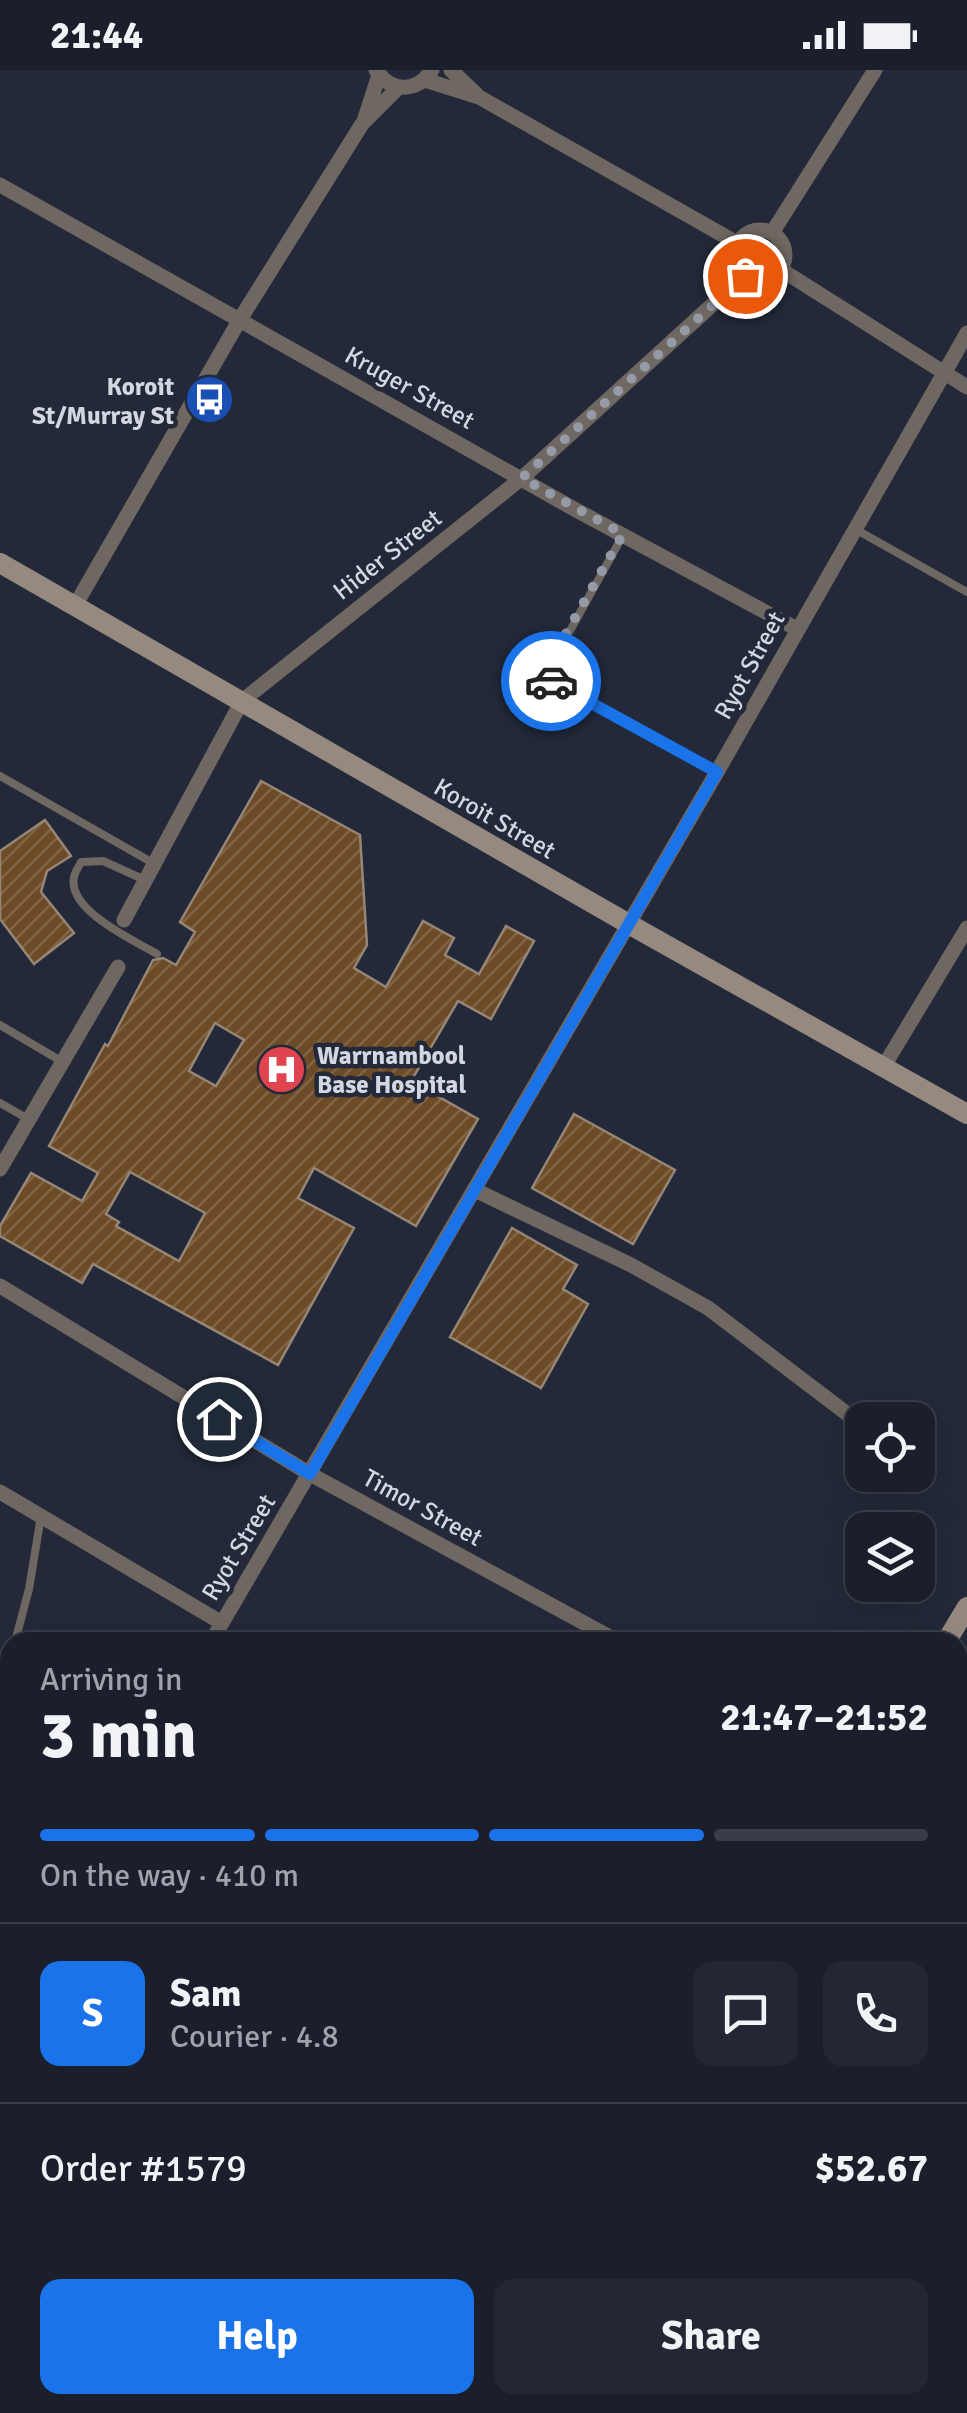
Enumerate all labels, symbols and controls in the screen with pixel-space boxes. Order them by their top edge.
text: 21:44 [50,12,143,59]
pin [703,234,788,319]
icon: bag [718,249,773,304]
street label: Kruger Street [340,339,480,436]
place label: Koroit St/Murray St [32,371,174,431]
bus stop icon: Koroit St/Murray St [183,374,235,426]
street label: Hider Street [327,502,448,606]
street label: Ryot Street [707,606,792,725]
courier [501,631,601,731]
icon: car [524,654,579,709]
street label: Koroit Street [428,771,561,866]
place label: Warrnambool Base Hospital [317,1040,466,1100]
hospital icon: Warrnambool Base Hospital [256,1043,308,1095]
pin [177,1377,262,1462]
icon: home [192,1392,247,1447]
map controls [845,1402,935,1602]
button: locate [845,1402,935,1492]
street label: Timor Street [358,1462,488,1553]
street label: Ryot Street [195,1488,282,1606]
button: layers [845,1512,935,1602]
text: Arriving in [40,1660,182,1699]
text: 21:47–21:52 [720,1694,928,1741]
text: 3 min [40,1696,197,1776]
text: On the way · 410 m [40,1856,299,1895]
button: chat [693,1961,798,2066]
button: phone [823,1961,928,2066]
text: Sam [170,1970,241,2017]
text: S [82,1990,103,2037]
text: Courier · 4.8 [170,2017,339,2056]
text: Order #1579 [40,2145,247,2192]
text: $52.67 [815,2145,928,2192]
button: Help [40,2279,474,2394]
button: Share [494,2279,928,2394]

